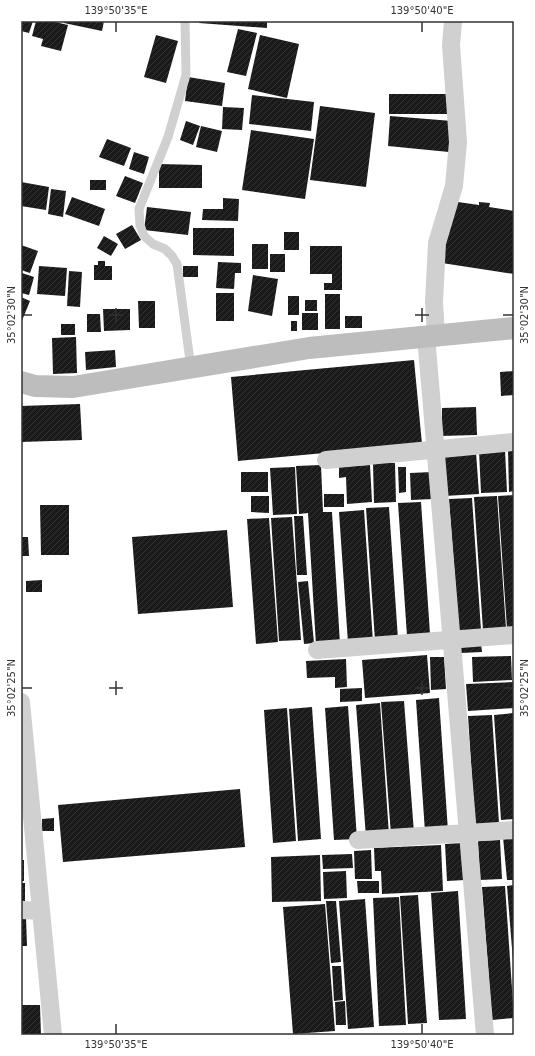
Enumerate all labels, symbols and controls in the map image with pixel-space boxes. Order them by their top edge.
text: 139°50'35"E [84,5,148,16]
text: 139°50'40"E [390,5,454,16]
text: 35°02'30"N [6,286,17,344]
text: 35°02'30"N [519,286,530,344]
text: 35°02'25"N [6,659,17,717]
text: 35°02'25"N [519,659,530,717]
text: 139°50'35"E [84,1039,148,1050]
text: 139°50'40"E [390,1039,454,1050]

